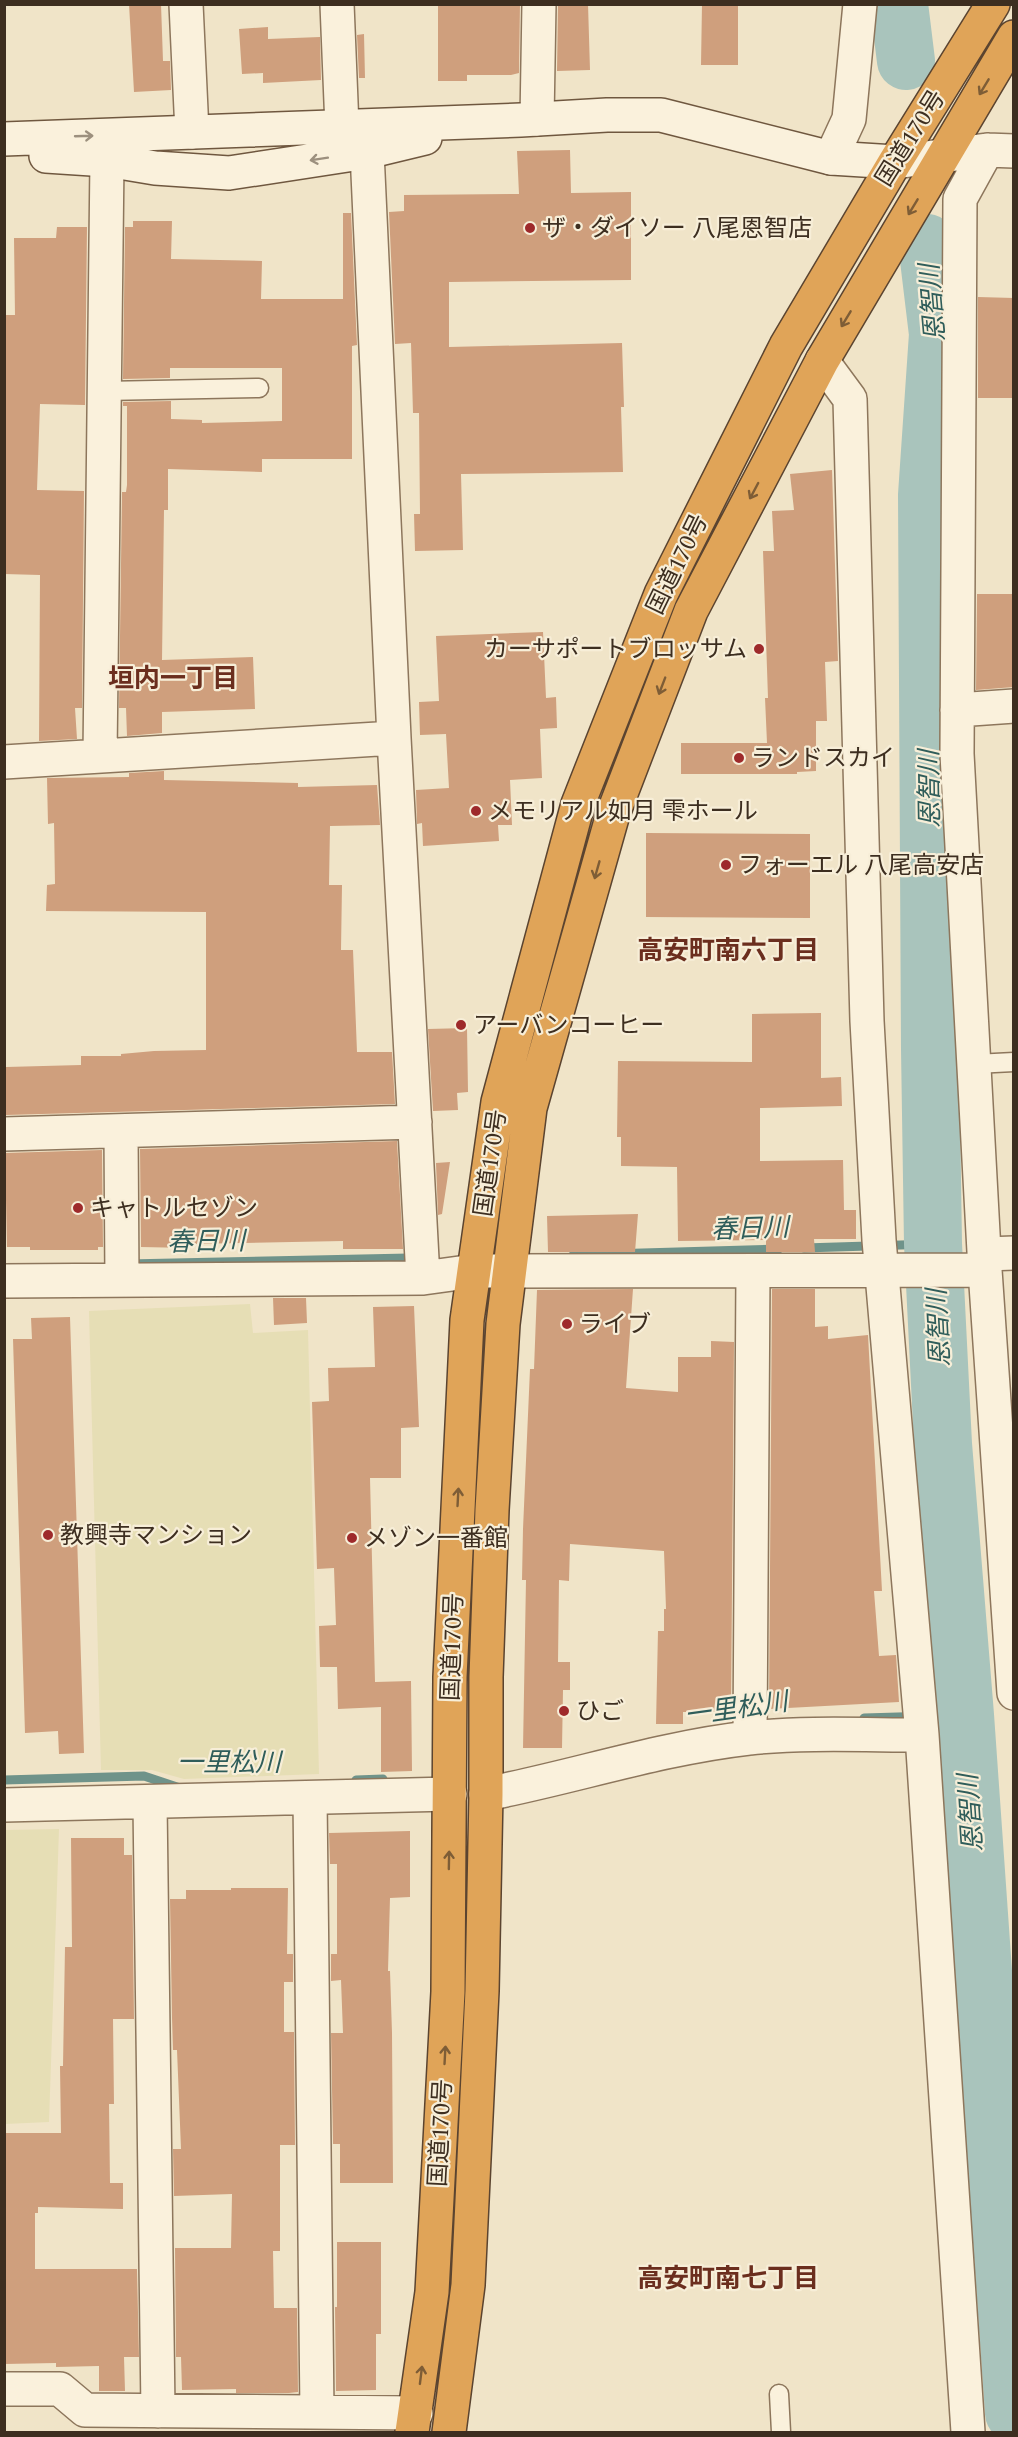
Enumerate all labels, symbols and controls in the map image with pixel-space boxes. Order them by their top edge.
one-way arrow [977,78,989,95]
street label: 国道170号 [867,83,955,194]
one-way arrow [73,130,93,141]
one-way arrow [310,154,330,165]
one-way arrow [906,198,918,215]
place label: ザ・ダイソー 八尾恩智店 [542,211,812,247]
marker: ザ・ダイソー 八尾恩智店 [523,221,537,235]
water label: 恩智川 [909,259,956,344]
one-way arrow [840,310,852,327]
one-way arrow [747,482,759,500]
street label: 国道170号 [638,508,718,621]
place label: カーサポートブロッサム [484,632,747,668]
marker: カーサポートブロッサム [752,642,766,656]
district label: 垣内一丁目 [108,659,238,699]
one-way arrow [656,676,667,695]
place label: ランドスカイ [751,741,895,777]
water label: 恩智川 [909,747,951,828]
marker: ランドスカイ [732,751,746,765]
place label: メモリアル如月 雫ホール [488,794,758,830]
marker: メモリアル如月 雫ホール [469,804,483,818]
place label: フォーエル 八尾高安店 [738,848,984,884]
marker: フォーエル 八尾高安店 [719,858,733,872]
one-way arrow [591,860,603,879]
district label: 高安町南六丁目 [637,931,819,971]
place label: アーバンコーヒー [473,1008,665,1044]
marker: アーバンコーヒー [454,1018,468,1032]
street label: 国道170号 [466,1107,516,1219]
place label: キャトルセゾン [90,1191,258,1227]
marker: キャトルセゾン [71,1201,85,1215]
water label: 春日川 [710,1208,793,1250]
water label: 春日川 [167,1221,248,1263]
water label: 恩智川 [917,1285,961,1368]
place label: ライブ [579,1307,651,1343]
marker: ライブ [560,1317,574,1331]
one-way arrow [453,1488,464,1508]
place label: 教興寺マンション [60,1518,252,1554]
place label: メゾン一番館 [364,1521,508,1557]
marker: 教興寺マンション [41,1528,55,1542]
marker: メゾン一番館 [345,1531,359,1545]
street label: 国道170号 [433,1592,473,1702]
water label: 一里松川 [682,1682,793,1736]
place label: ひご [576,1694,624,1730]
marker: ひご [557,1704,571,1718]
water label: 一里松川 [177,1743,284,1783]
water label: 恩智川 [948,1770,994,1853]
one-way arrow [444,1850,455,1870]
one-way arrow [439,2045,450,2065]
street label: 国道170号 [420,2078,462,2188]
district label: 高安町南七丁目 [637,2259,819,2299]
one-way arrow [416,2365,427,2385]

